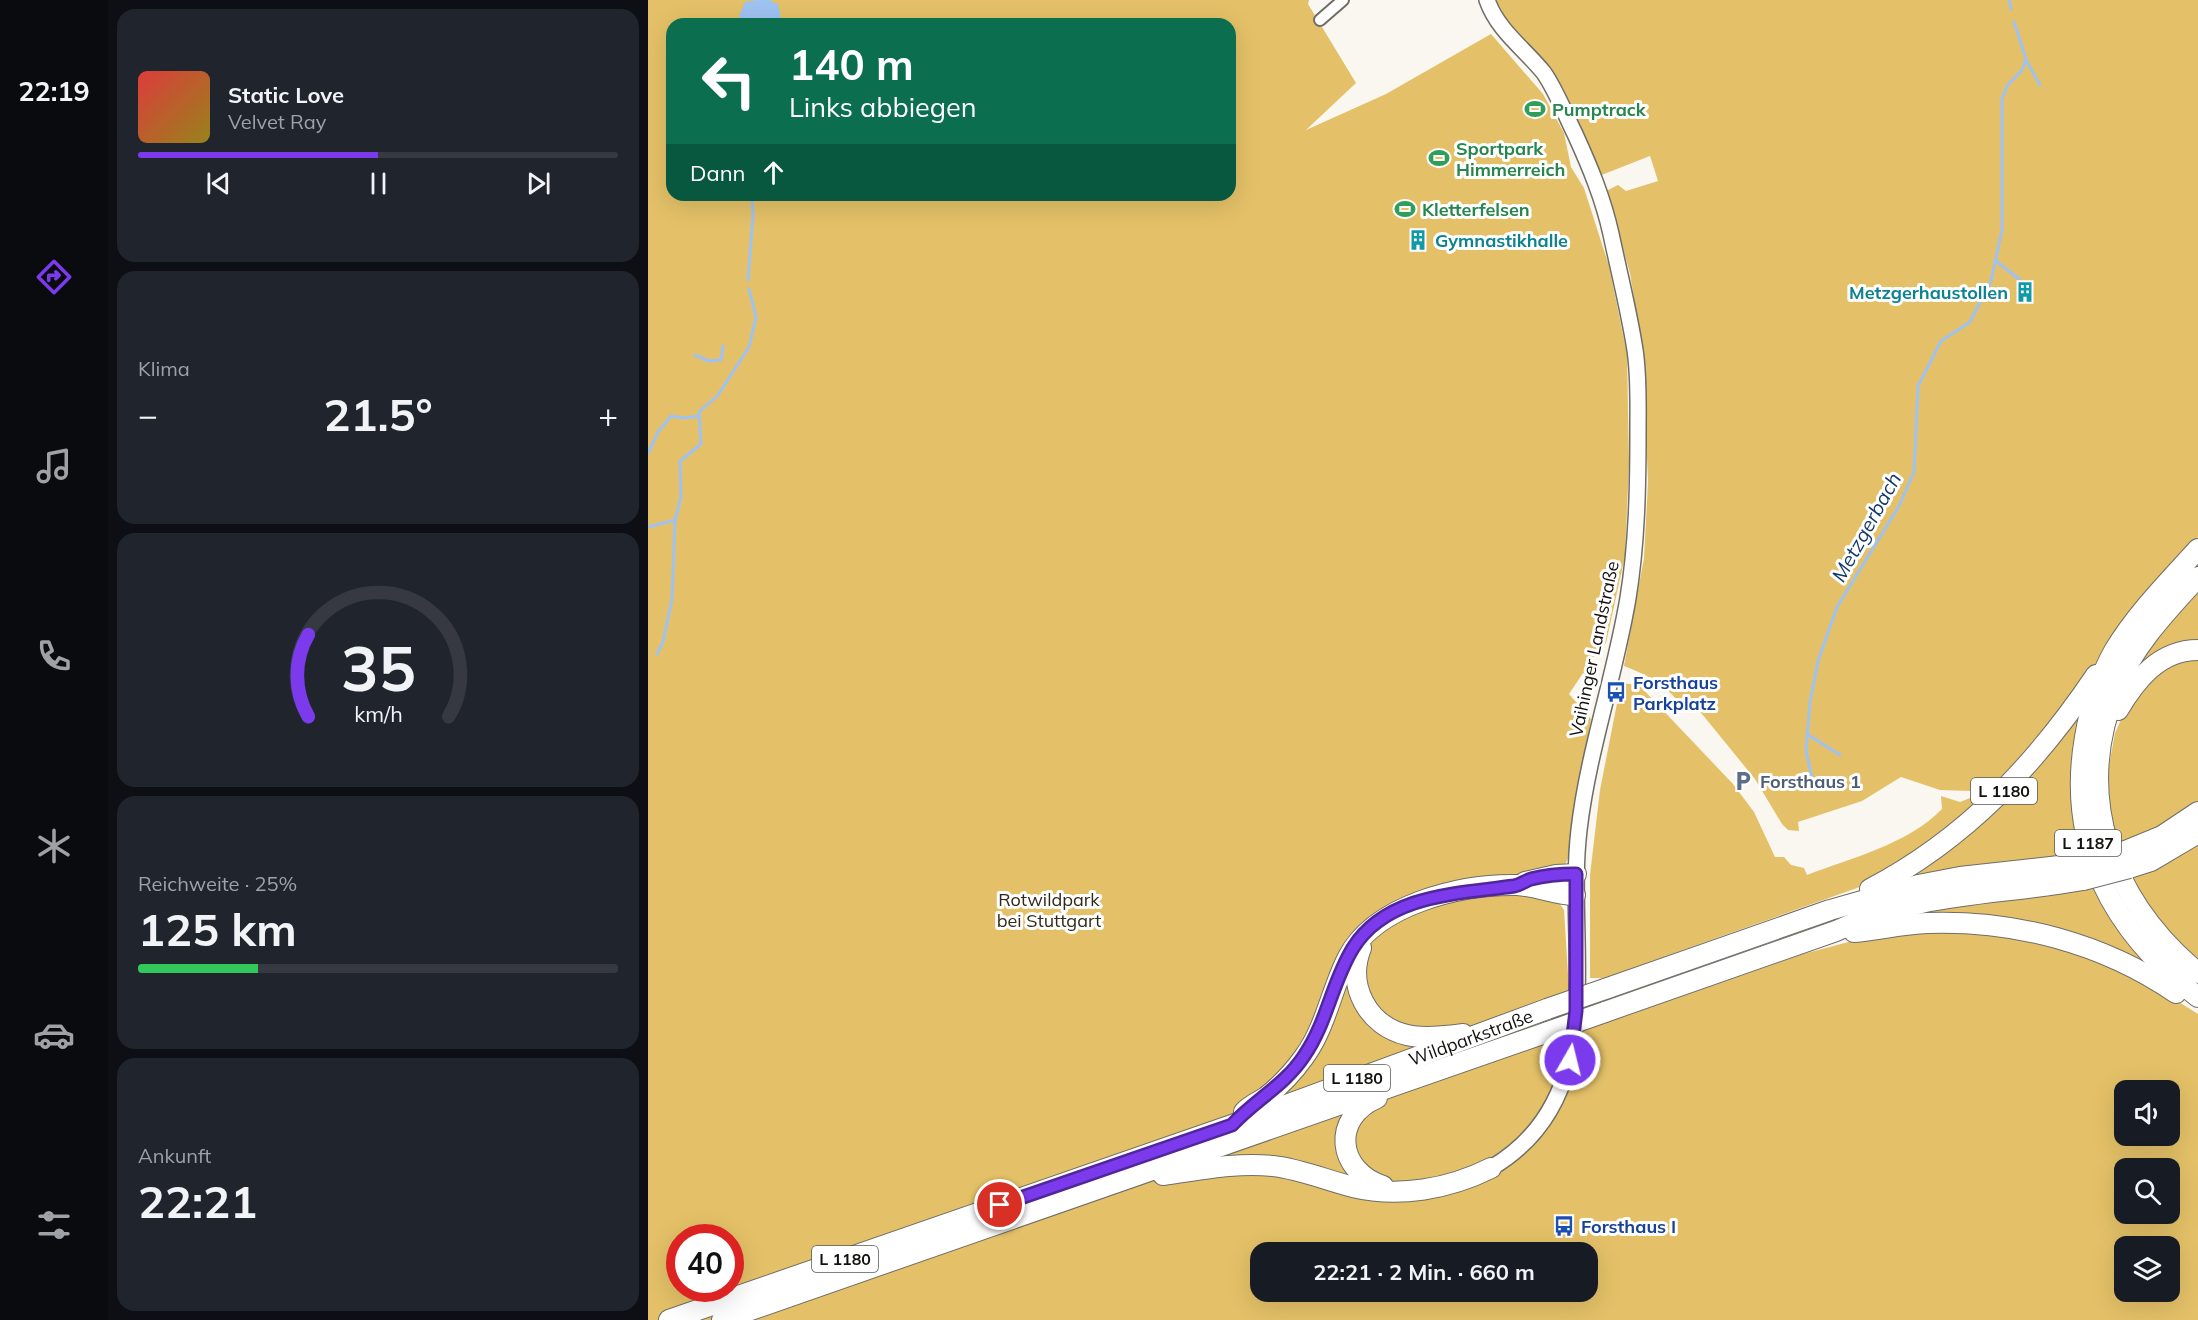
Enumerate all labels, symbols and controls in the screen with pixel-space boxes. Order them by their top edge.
text: 140 m [789,38,914,91]
icon: left [690,42,768,120]
text: 22:19 [18,74,90,108]
text: Static Love [228,81,344,109]
text: Links abbiegen [789,90,977,124]
sports icon: Pumptrack [1523,97,1547,121]
place label: Pumptrack [1552,98,1647,121]
text: Velvet Ray [228,109,326,134]
place label: Sportpark Himmerreich [1456,137,1565,181]
sports icon: Sportpark Himmerreich [1427,146,1451,170]
icon: ahead [757,156,790,189]
text: Dann [690,159,745,187]
icon: previous [202,167,235,200]
icon: pause [362,167,395,200]
icon: next [522,167,555,200]
sports icon: Kletterfelsen [1393,197,1417,221]
place label: Kletterfelsen [1422,198,1530,221]
building icon: Gymnastikhalle [1406,228,1430,252]
place label: Gymnastikhalle [1435,229,1568,252]
icon: directions [33,256,75,298]
building icon: Metzgerhaustollen [2013,280,2037,304]
place label: Metzgerhaustollen [1849,281,2008,304]
text: Klima [138,356,190,381]
text: 21.5° [323,386,433,442]
text: − [138,394,158,435]
text: + [598,394,618,435]
icon: music [33,445,75,487]
water label: Metzgerbach [1826,468,1906,586]
street label: Vaihinger Landstraße [1564,559,1624,739]
text: 35 [341,628,415,707]
icon: phone [33,635,75,677]
place label: Forsthaus Parkplatz [1633,671,1718,715]
bus stop icon: Forsthaus Parkplatz [1604,680,1628,704]
text: km/h [354,700,402,727]
parking icon: Forsthaus 1 [1731,769,1755,793]
place label: Forsthaus 1 [1760,770,1861,793]
road number: L 1180 [1971,778,2037,804]
icon: climate [33,825,75,867]
road number: L 1187 [2055,830,2121,856]
text: Reichweite · 25% [138,871,297,896]
park label: Rotwildpark bei Stuttgart [997,888,1101,932]
text: 125 km [138,901,297,957]
street label: Wildparkstraße [1405,1004,1536,1070]
icon: car [33,1014,75,1056]
position arrow [1538,1028,1602,1092]
road number: L 1180 [1324,1065,1390,1091]
map controls [2114,1080,2180,1302]
button: sound [2114,1080,2180,1146]
text: Ankunft [138,1143,211,1168]
button: search [2114,1158,2180,1224]
text: 22:21 [138,1173,257,1229]
pin [974,1179,1025,1230]
icon: arrive [983,1188,1016,1221]
icon: filters [33,1204,75,1246]
bus stop icon: Forsthaus I [1552,1214,1576,1238]
place label: Forsthaus I [1581,1215,1676,1238]
speed limit sign: 40 [666,1224,744,1302]
button: layers [2114,1236,2180,1302]
road number: L 1180 [812,1246,878,1272]
text: 22:21 · 2 Min. · 660 m [1313,1258,1535,1286]

